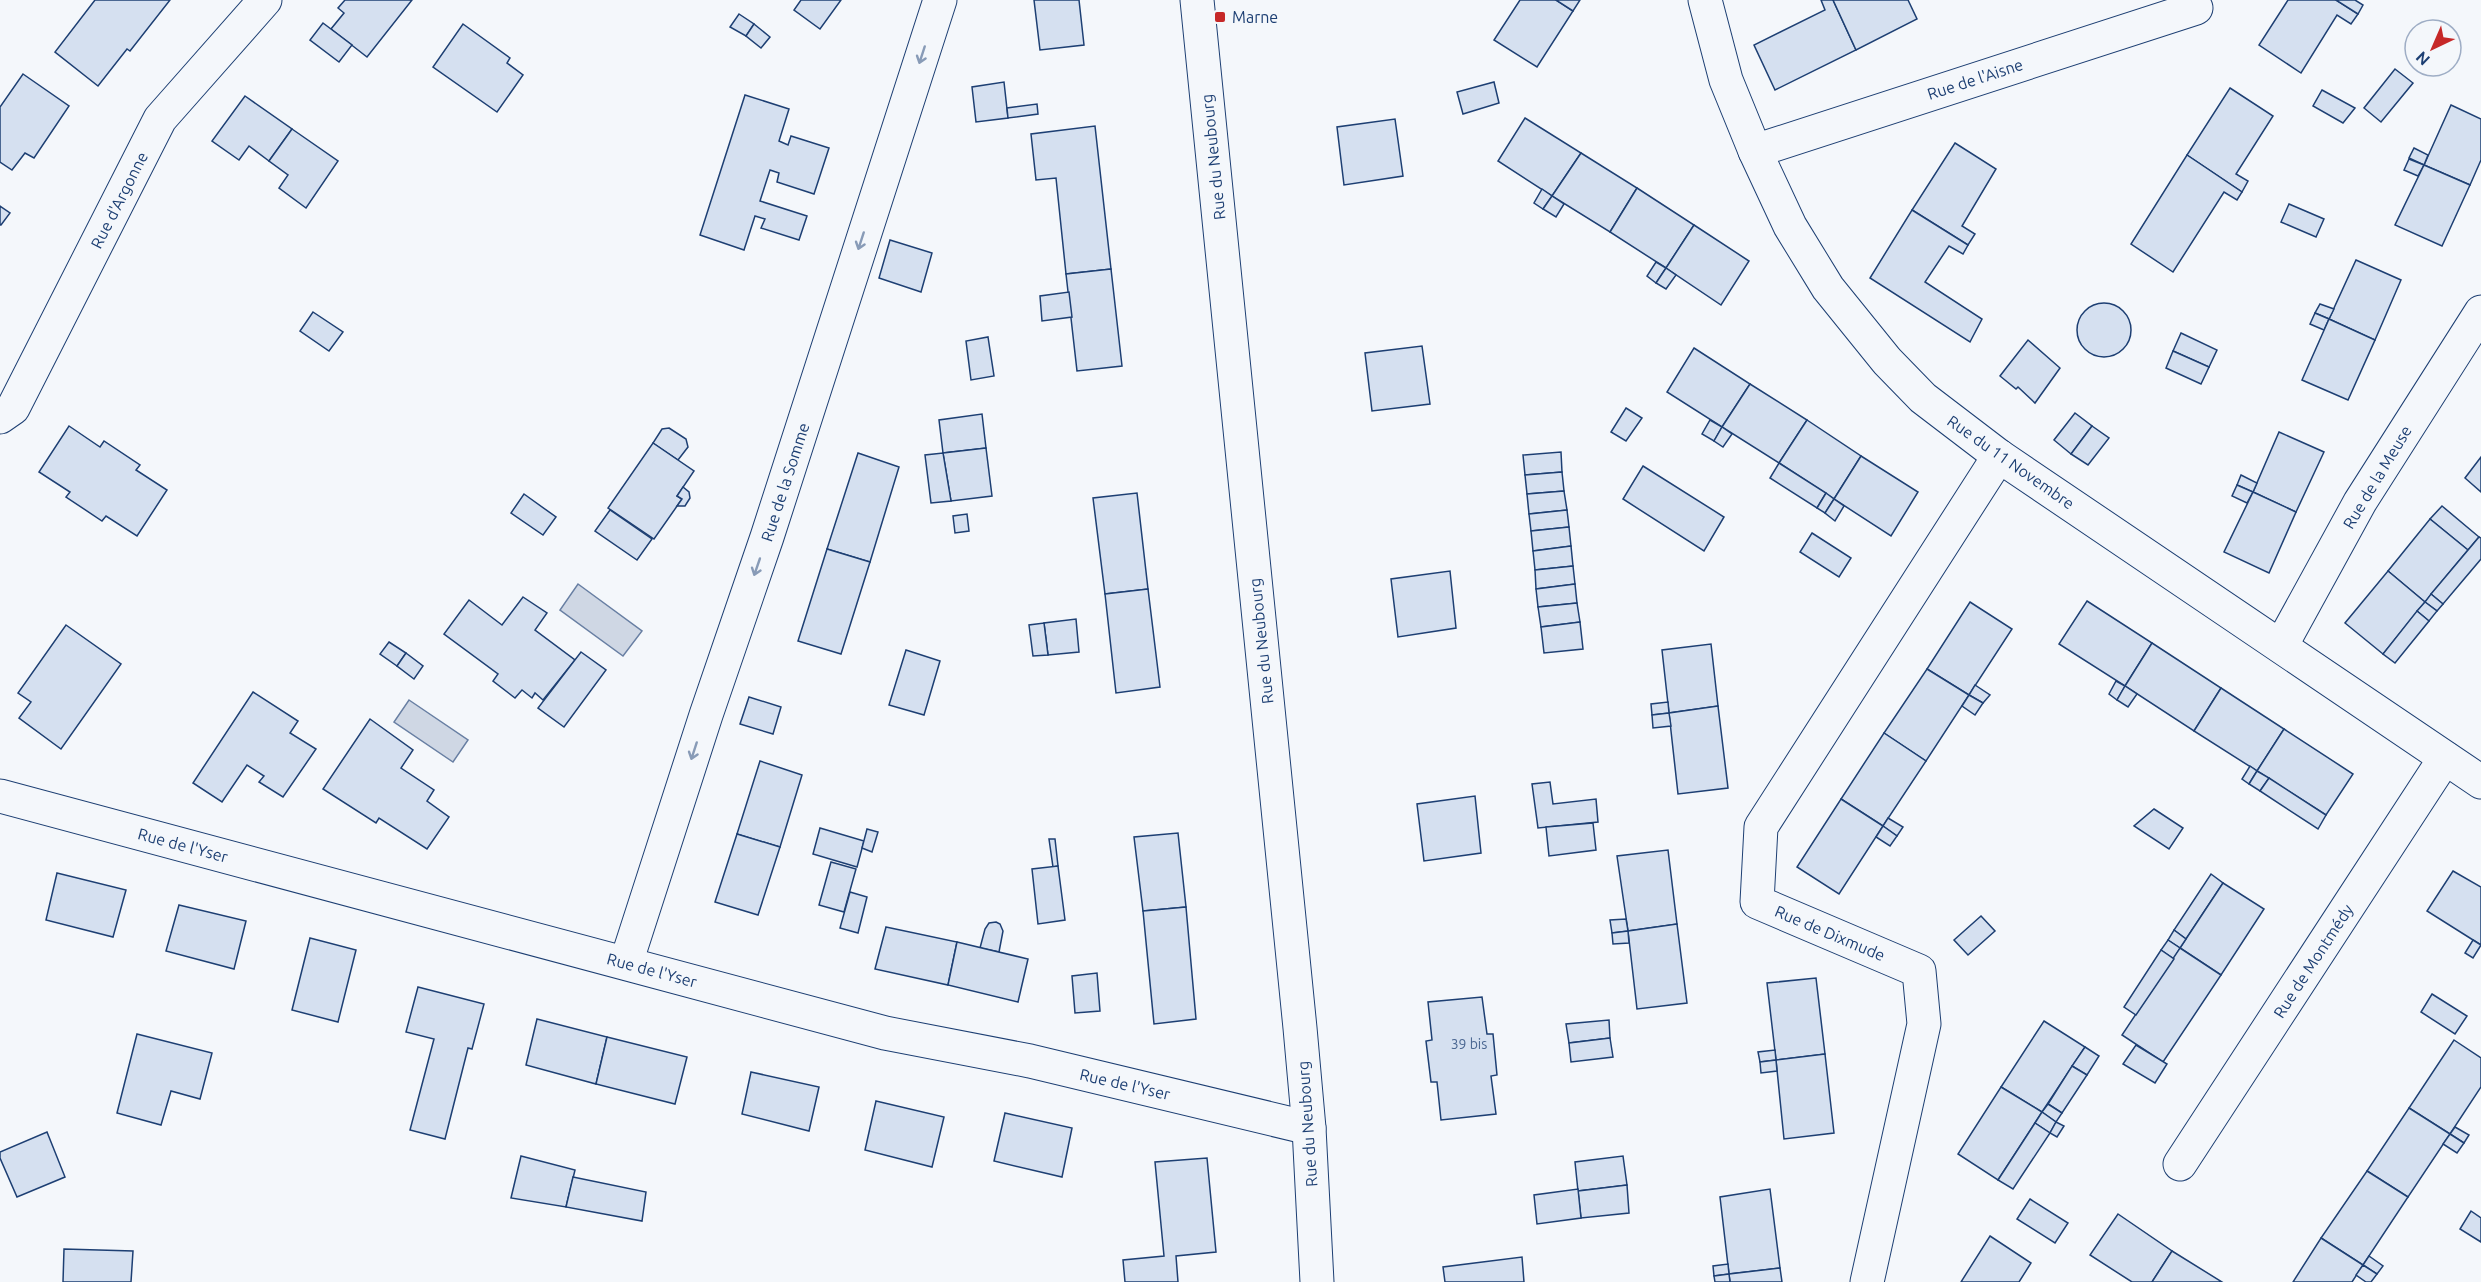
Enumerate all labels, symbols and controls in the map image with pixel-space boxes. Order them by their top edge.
place label: Marne [1232,8,1278,26]
marker: Marne [1213,10,1227,24]
north arrow [2403,18,2463,78]
one-way arrow [915,46,926,64]
text: N [2412,48,2433,69]
street label: Rue de l'Aisne [1925,55,2025,103]
street label: Rue du Neubourg [1197,93,1229,221]
street label: Rue d'Argonne [87,149,151,251]
one-way arrow [855,231,866,250]
street label: Rue du 11 Novembre [1944,411,2078,513]
street label: Rue de la Somme [757,420,813,544]
street label: Rue de la Meuse [2339,422,2415,532]
one-way arrow [751,557,762,576]
street label: Rue du Neubourg [1245,577,1277,705]
one-way arrow [688,741,699,760]
street label: Rue de l'Yser [136,824,230,866]
street label: Rue de Montmédy [2270,901,2357,1021]
street label: Rue de Dixmude [1772,902,1888,964]
street label: Rue de l'Yser [605,949,699,991]
house number: 39 bis [1451,1036,1487,1052]
street label: Rue du Neubourg [1294,1060,1320,1188]
street label: Rue de l'Yser [1078,1065,1172,1103]

